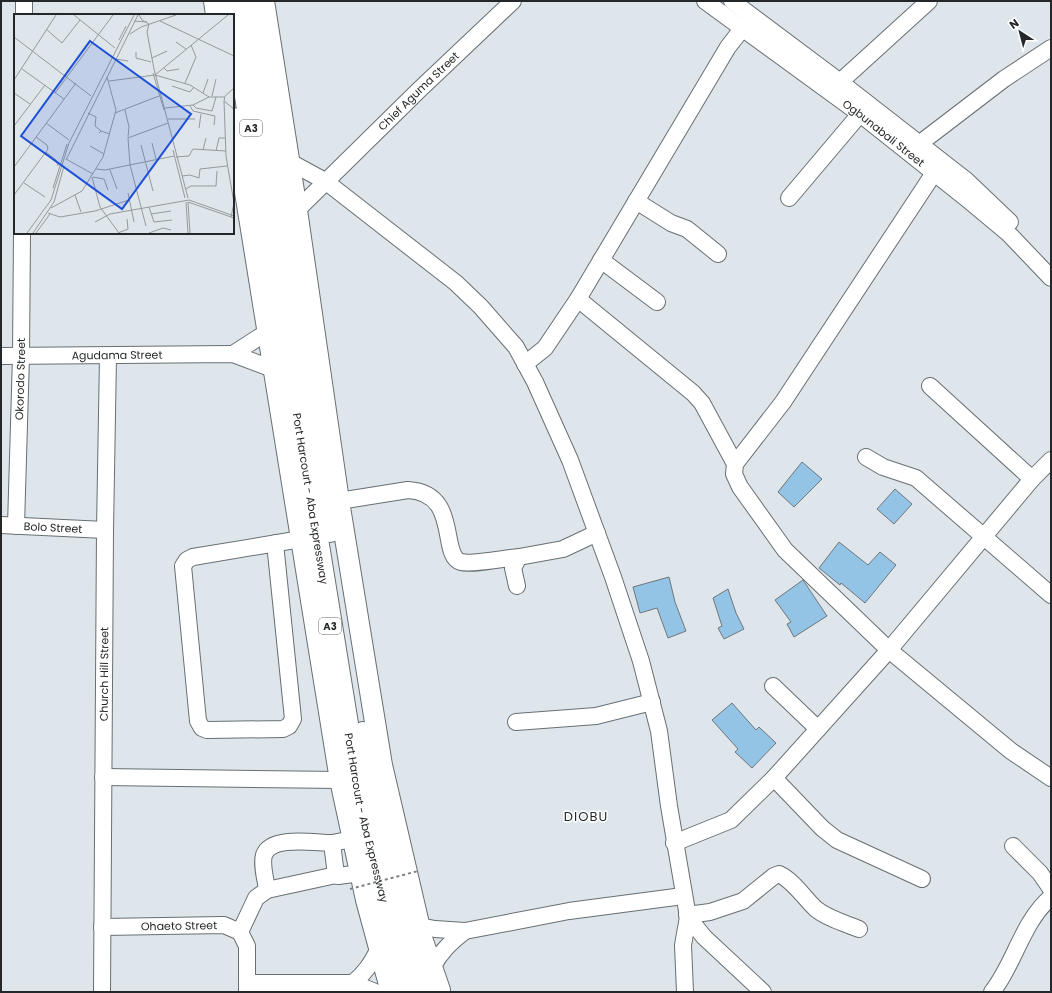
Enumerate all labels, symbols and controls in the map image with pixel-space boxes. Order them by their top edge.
north arrow [1000,12,1040,52]
inset map [14,14,234,234]
text: N [1006,15,1022,33]
street label: Chief Aguma Street [374,48,463,134]
street label: Ogbunabali Street [839,96,928,170]
road number: A3 [240,120,262,136]
street label: Okorodo Street [11,338,29,420]
street label: Agudama Street [72,347,162,363]
street label: Port Harcourt - Aba Expressway [289,412,332,586]
street label: Bolo Street [23,518,83,537]
road number: A3 [319,618,341,634]
street label: Church Hill Street [96,627,112,721]
street label: Port Harcourt - Aba Expressway [341,732,393,905]
district label: DIOBU [564,807,608,826]
street label: Ohaeto Street [141,917,217,934]

